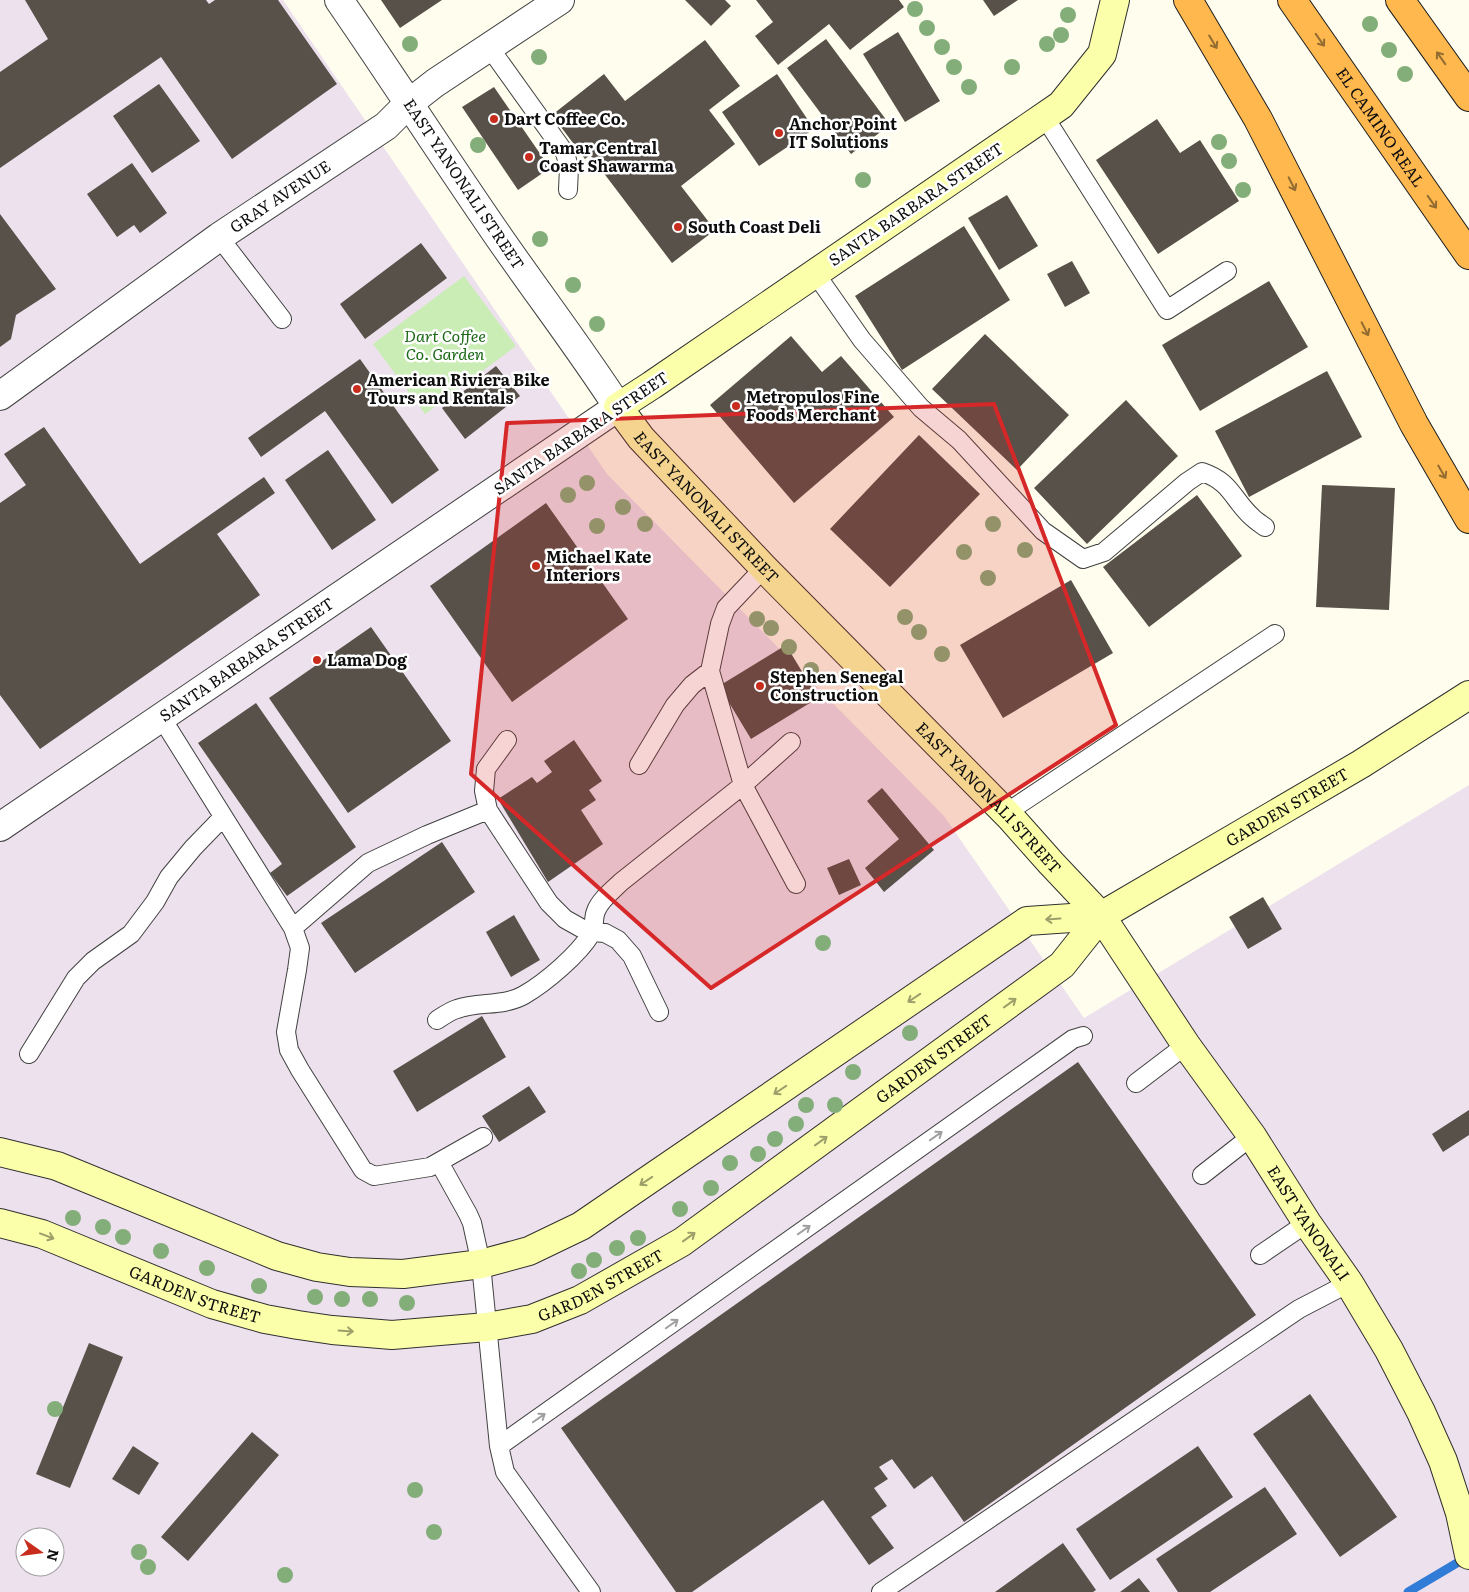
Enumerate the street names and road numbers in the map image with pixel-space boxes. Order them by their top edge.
street label: EL CAMINO REAL [1331,62,1431,192]
street label: EAST YANONALI STREET [398,93,531,274]
street label: SANTA BARBARA STREET [823,135,1008,271]
street label: GRAY AVENUE [224,153,335,238]
street label: SANTA BARBARA STREET [488,364,673,500]
street label: EAST YANONALI STREET [629,426,785,588]
street label: SANTA BARBARA STREET [154,591,338,727]
street label: EAST YANONALI STREET [911,716,1068,878]
street label: GARDEN STREET [1221,761,1353,852]
street label: GARDEN STREET [870,1007,996,1108]
street label: EAST YANONALI [1262,1160,1357,1285]
street label: GARDEN STREET [534,1242,668,1327]
street label: GARDEN STREET [126,1258,264,1328]

